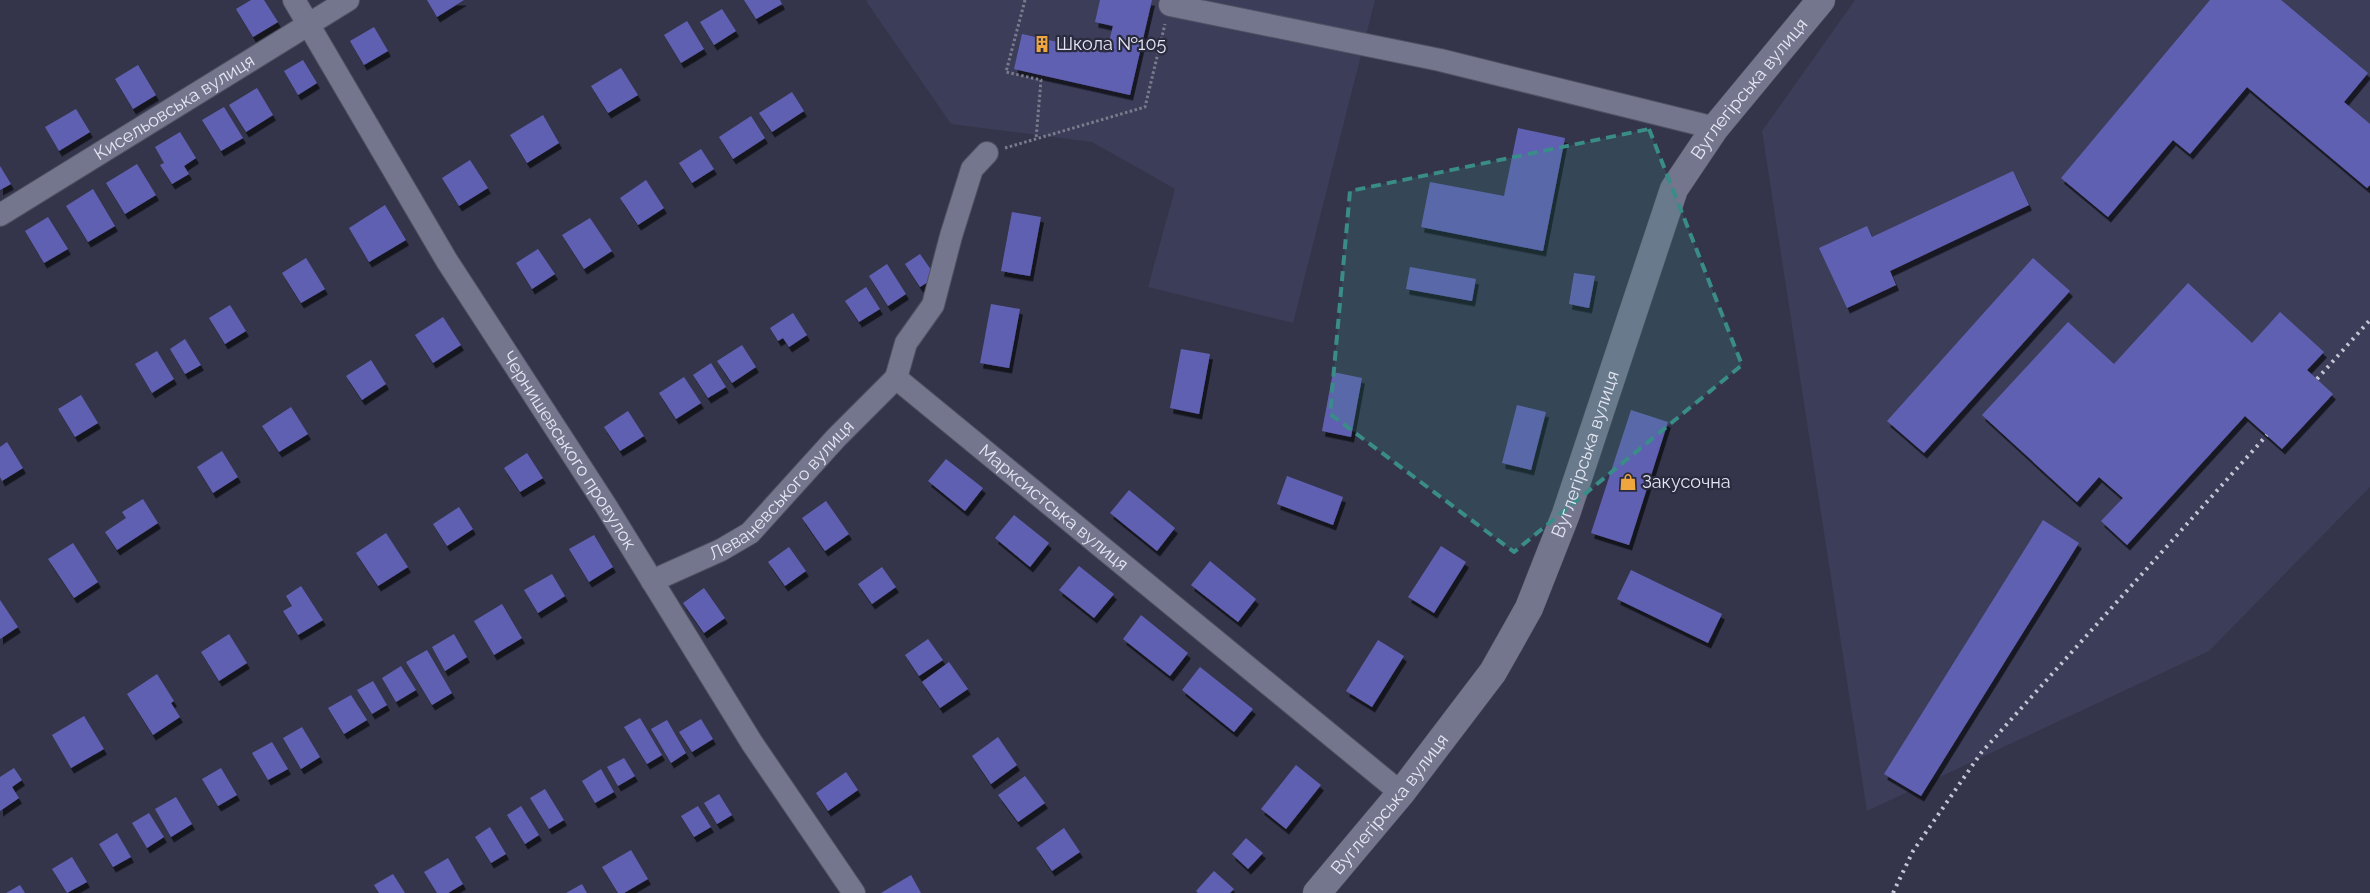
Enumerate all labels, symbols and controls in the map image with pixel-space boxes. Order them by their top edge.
street label: Вуглегірська вулиця [1686,14,1812,163]
place label: Школа №105 [1056,33,1167,54]
building icon: Школа №105 [1032,34,1052,54]
street label: Кисельовська вулиця [90,49,258,164]
street label: Чернишевського провулок [498,347,641,553]
street label: Вуглегірська вулиця [1547,368,1623,540]
street label: Леваневського вулиця [705,415,858,564]
street label: Марксистська вулиця [975,440,1133,575]
place label: Закусочна [1642,471,1731,492]
shop icon: Закусочна [1618,472,1638,492]
street label: Вуглегірська вулиця [1326,729,1452,878]

